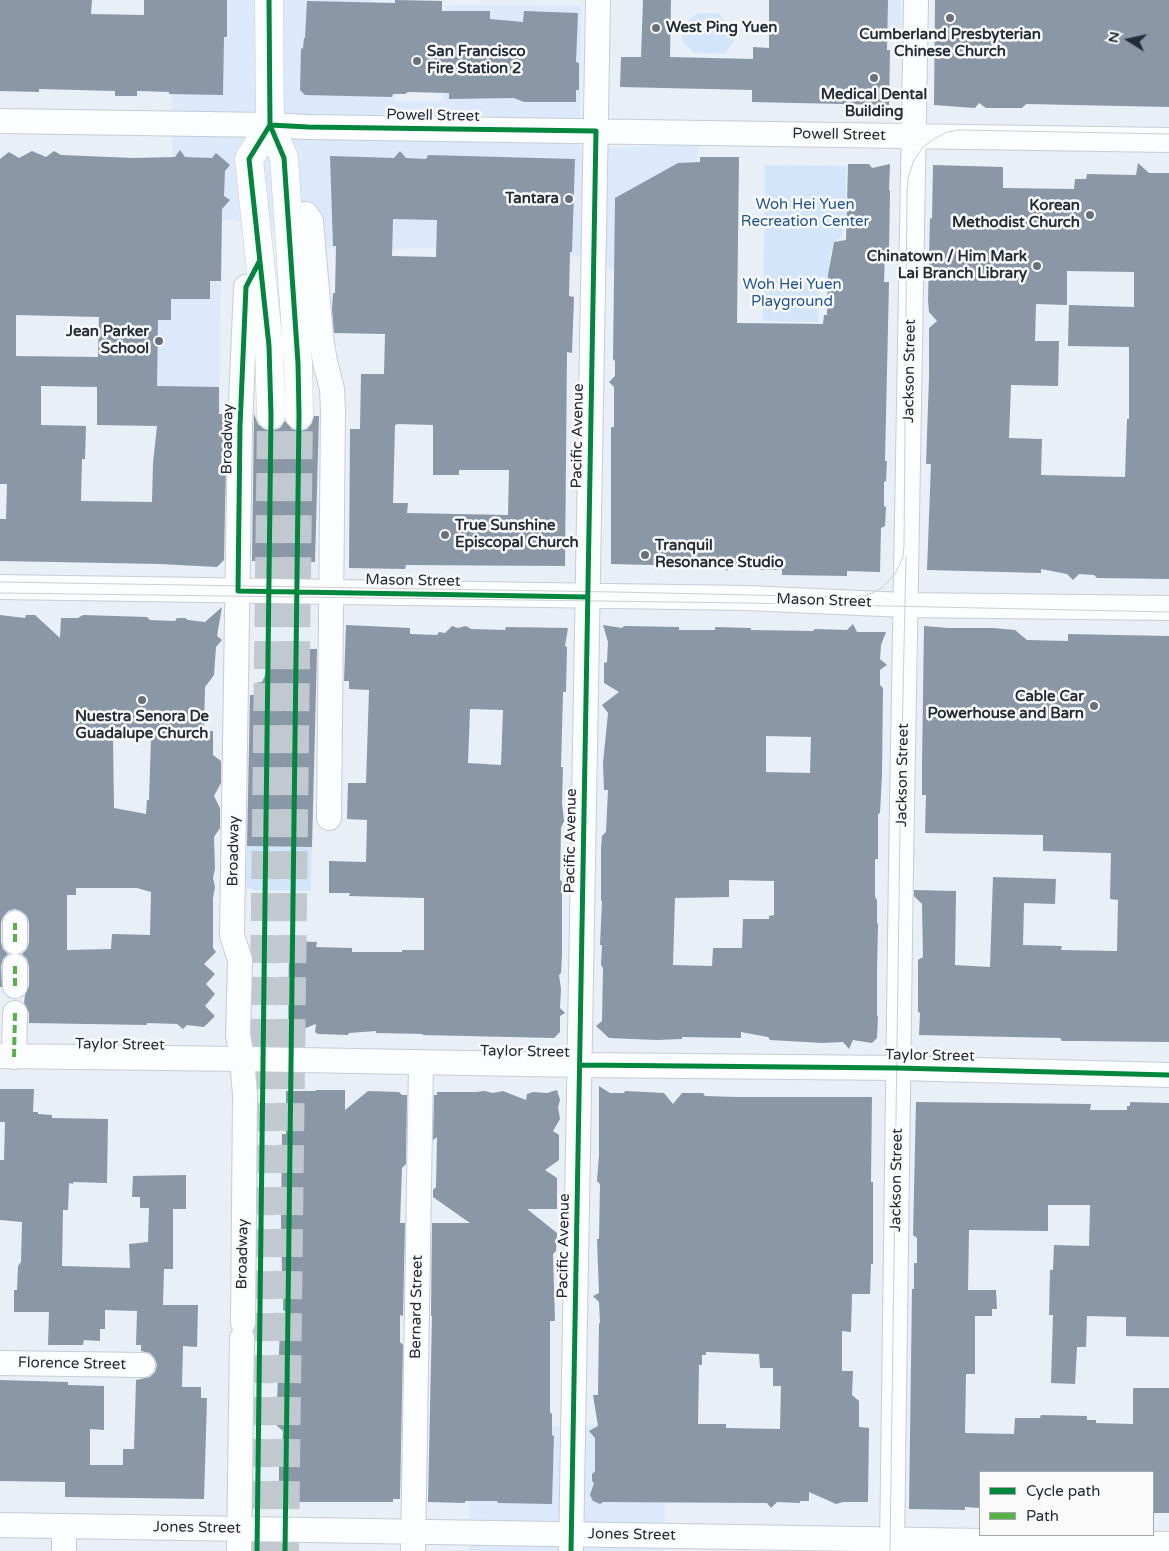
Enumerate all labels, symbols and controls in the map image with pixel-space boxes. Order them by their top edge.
marker: Cumberland Presbyterian Chinese Church [944,12,956,24]
north arrow [1104,15,1154,65]
place label: West Ping Yuen [666,19,777,37]
marker: West Ping Yuen [650,22,662,34]
place label: Cumberland Presbyterian Chinese Church [859,26,1041,61]
text: N [1104,30,1123,44]
place label: San Francisco Fire Station 2 [427,43,526,78]
marker: San Francisco Fire Station 2 [411,55,423,67]
marker: Medical Dental Building [868,72,880,84]
place label: Medical Dental Building [821,86,927,121]
street label: Powell Street [386,106,480,126]
street label: Powell Street [792,125,886,145]
place label: Tantara [505,190,559,208]
marker: Tantara [563,193,575,205]
park label: Woh Hei Yuen Recreation Center [741,196,869,231]
place label: Korean Methodist Church [952,197,1080,232]
marker: Korean Methodist Church [1084,209,1096,221]
place label: Chinatown / Him Mark Lai Branch Library [867,248,1027,283]
marker: Chinatown / Him Mark Lai Branch Library [1031,260,1043,272]
park label: Woh Hei Yuen Playground [742,276,842,311]
street label: Jackson Street [900,319,920,423]
place label: Jean Parker School [66,323,149,358]
marker: Jean Parker School [153,335,165,347]
street label: Pacific Avenue [568,383,588,489]
street label: Broadway [218,403,238,475]
place label: True Sunshine Episcopal Church [455,517,579,552]
marker: True Sunshine Episcopal Church [439,529,451,541]
place label: Tranquil Resonance Studio [655,537,784,572]
marker: Tranquil Resonance Studio [639,549,651,561]
street label: Mason Street [365,571,461,591]
street label: Mason Street [776,590,872,612]
place label: Cable Car Powerhouse and Barn [927,688,1084,723]
marker: Nuestra Senora De Guadalupe Church [136,694,148,706]
marker: Cable Car Powerhouse and Barn [1088,700,1100,712]
place label: Nuestra Senora De Guadalupe Church [75,708,209,743]
street label: Jackson Street [893,723,913,827]
street label: Pacific Avenue [561,788,581,894]
street label: Broadway [224,815,244,887]
street label: Taylor Street [75,1035,165,1055]
street label: Taylor Street [480,1042,570,1062]
street label: Taylor Street [885,1046,975,1066]
street label: Jackson Street [887,1128,907,1232]
street label: Pacific Avenue [554,1193,574,1299]
street label: Broadway [233,1218,253,1290]
street label: Bernard Street [407,1255,427,1359]
street label: Florence Street [18,1354,126,1374]
legend [979,1471,1154,1536]
text: Cycle path [1026,1482,1100,1500]
text: Path [1026,1507,1059,1525]
street label: Jones Street [153,1518,241,1538]
street label: Jones Street [588,1525,676,1545]

